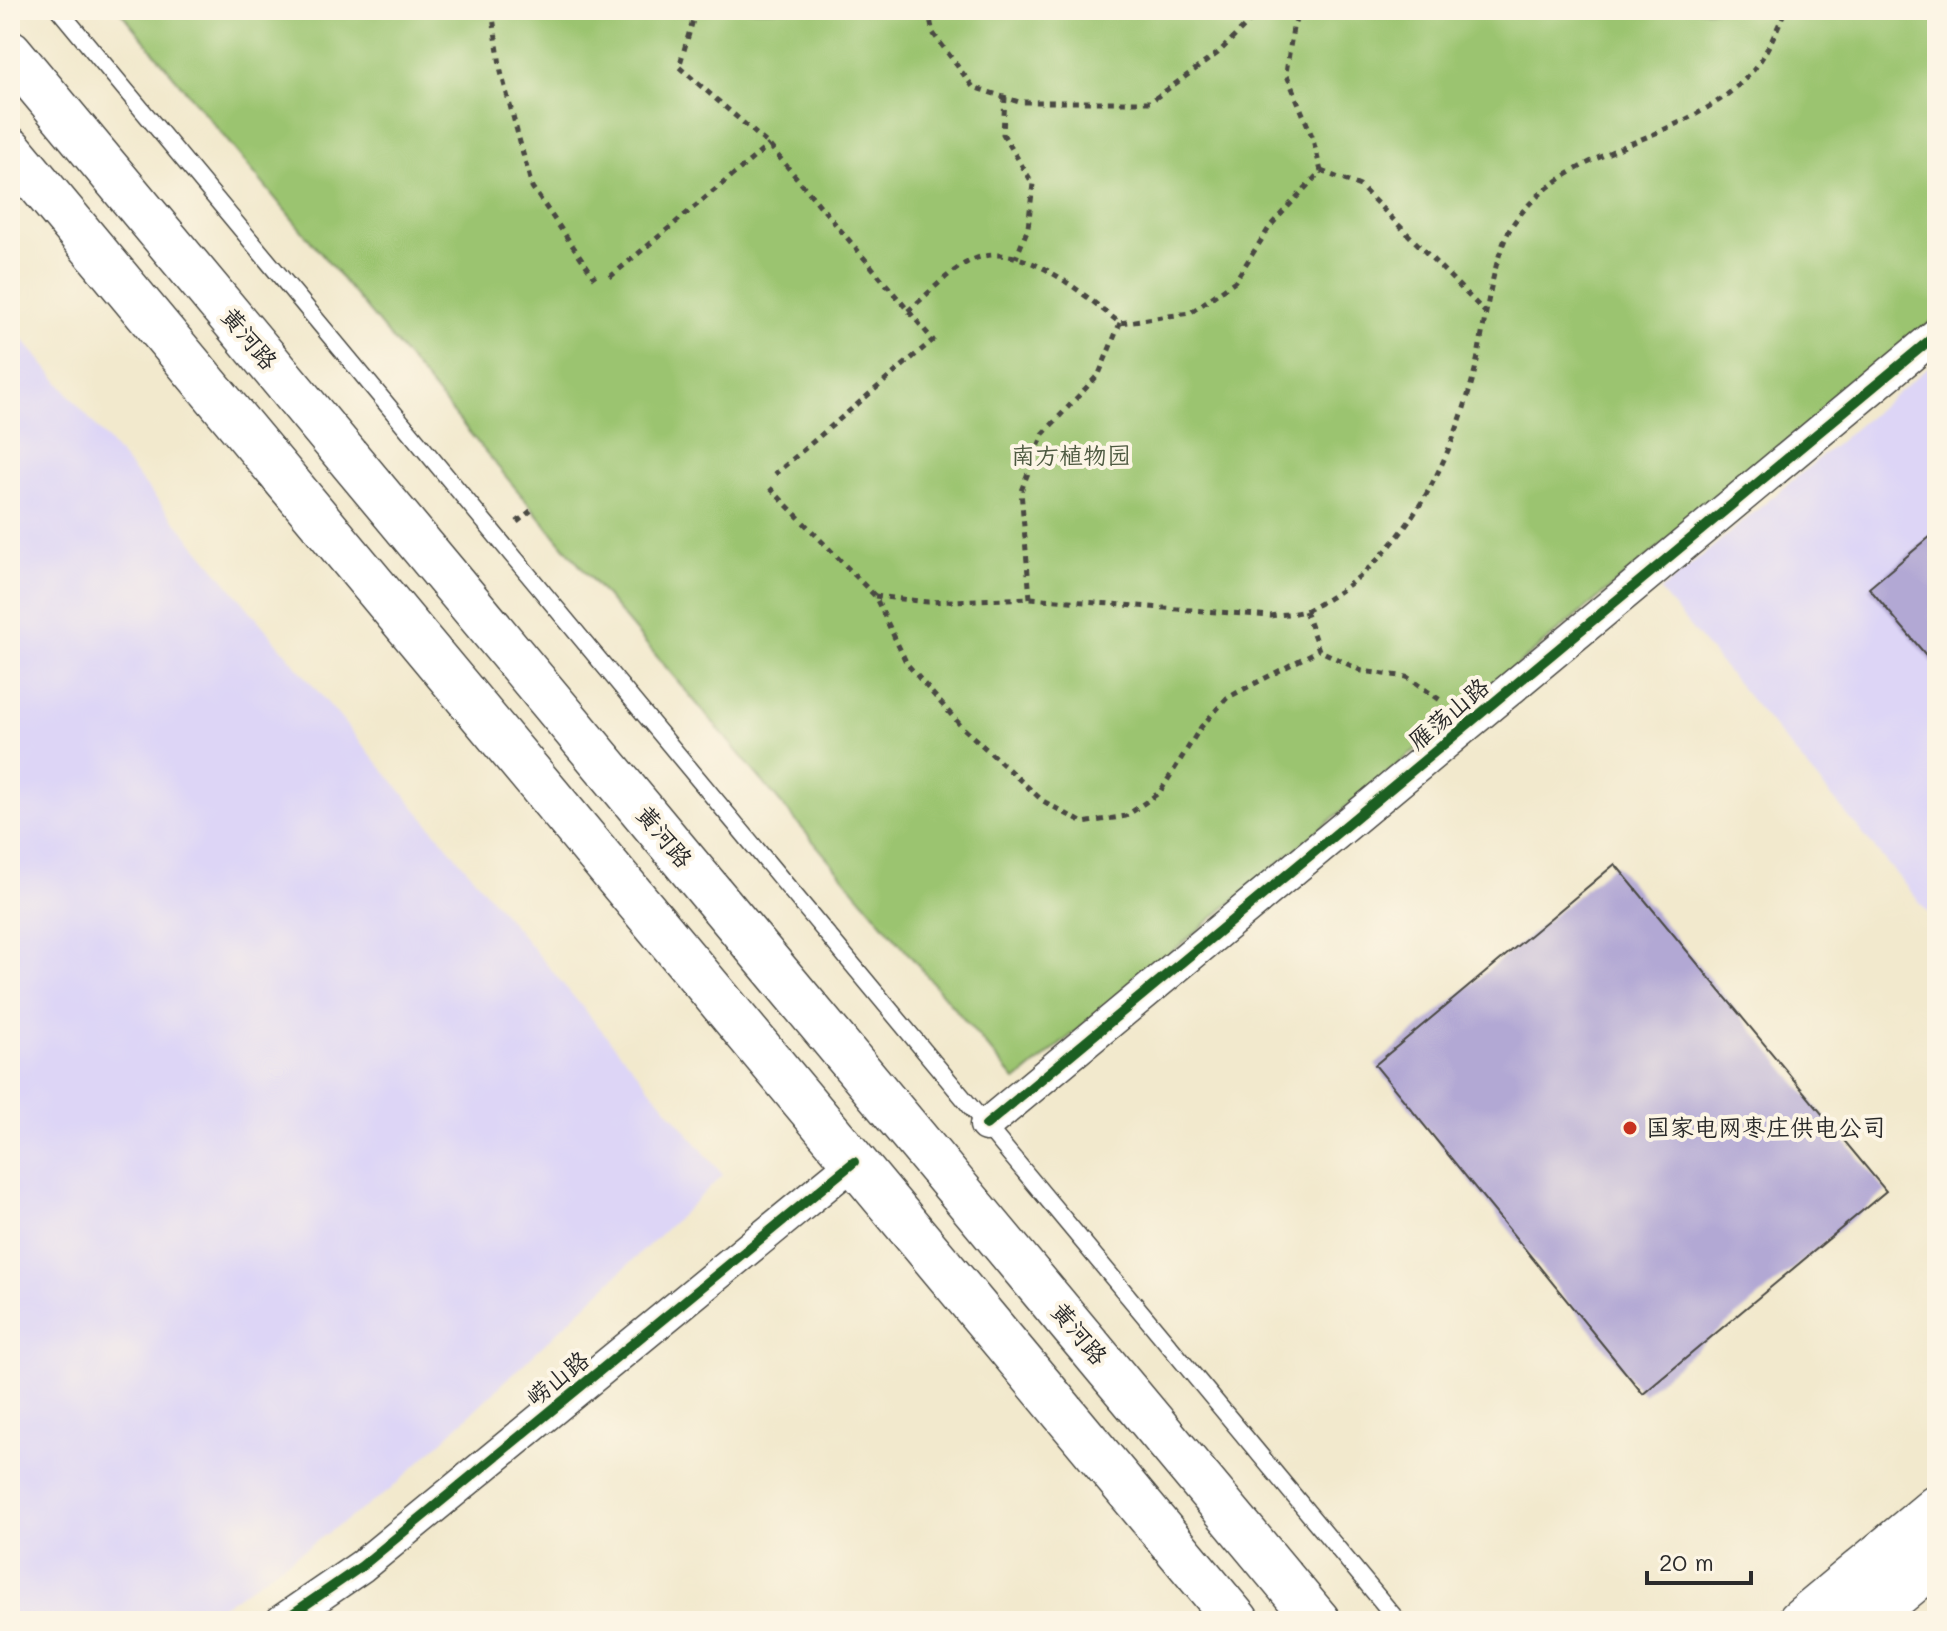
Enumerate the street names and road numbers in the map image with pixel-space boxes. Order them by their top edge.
street label: 黄河路 [215,300,285,376]
street label: 雁荡山路 [1401,670,1495,756]
street label: 黄河路 [630,798,700,874]
street label: 黄河路 [1045,1295,1115,1371]
street label: 崂山路 [519,1343,595,1413]

